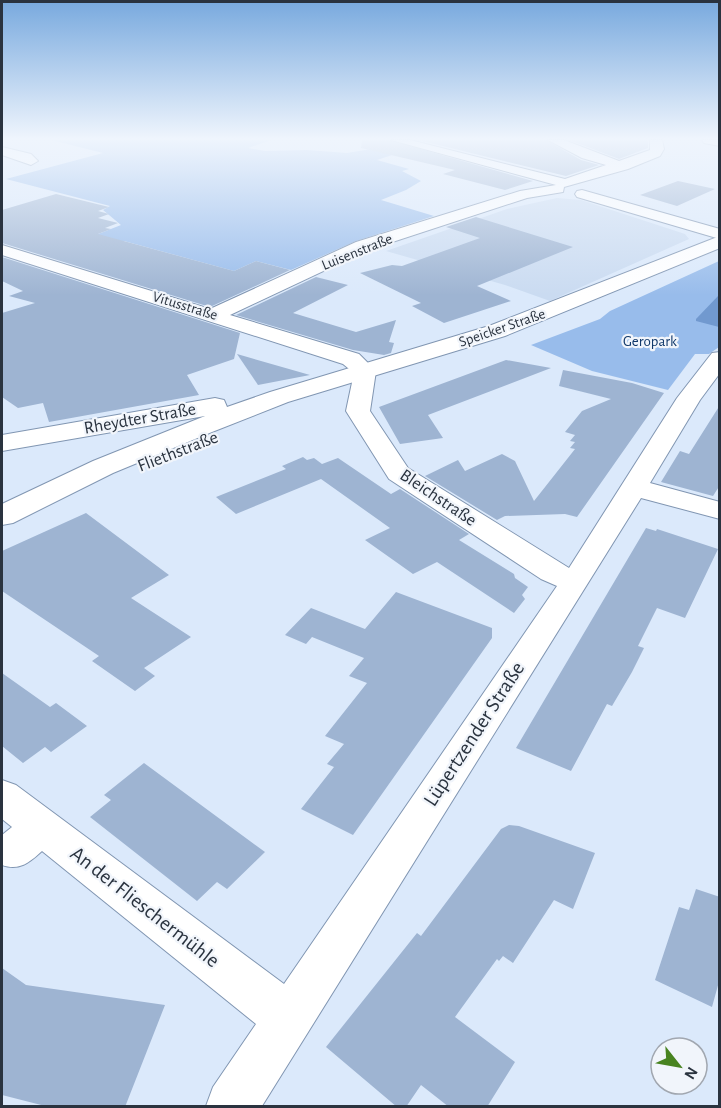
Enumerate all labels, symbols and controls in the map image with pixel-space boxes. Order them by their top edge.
street label: Luisenstraße [319,231,395,273]
street label: Vitusstraße [151,289,219,323]
street label: Speicker Straße [457,306,547,350]
park label: Geropark [623,334,677,349]
street label: Rheydter Straße [83,400,197,438]
street label: Fliethstraße [135,428,221,476]
street label: Bleichstraße [397,466,479,530]
street label: Lüpertzender Straße [420,658,528,810]
street label: An der Flieschermühle [67,843,223,971]
north arrow [649,1036,709,1096]
text: N [681,1064,701,1082]

